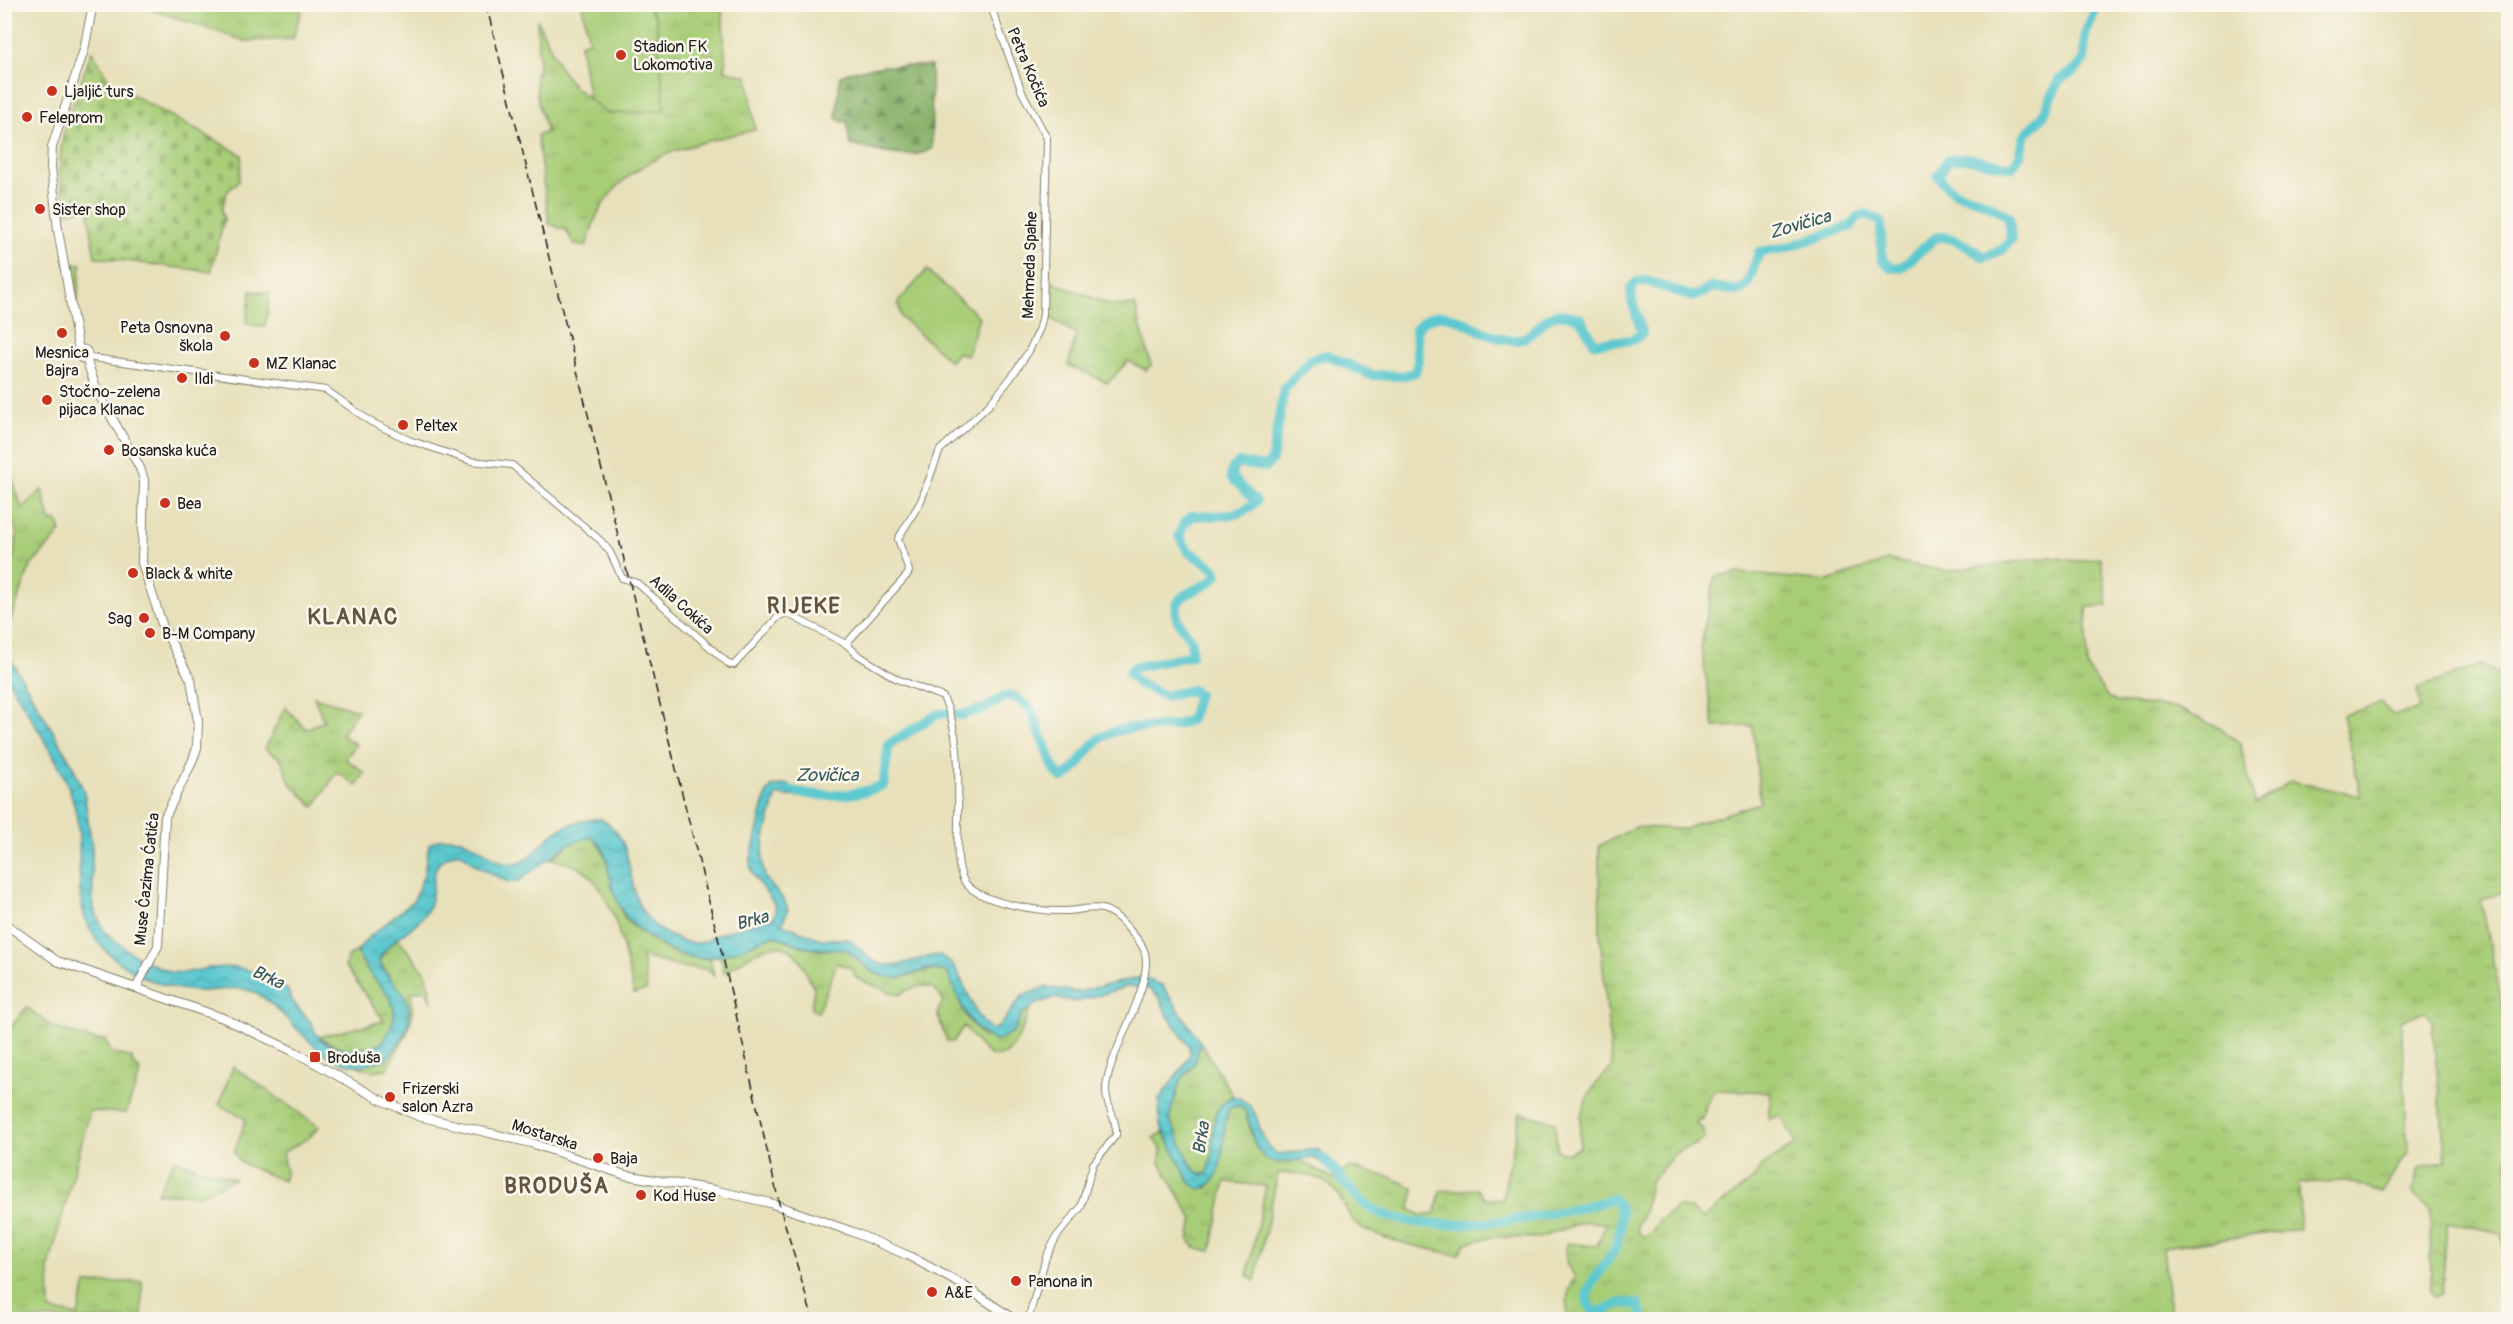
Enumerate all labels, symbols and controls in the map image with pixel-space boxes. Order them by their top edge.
street label: Petra Kočića [1002,24,1054,110]
place label: Stadion FK Lokomotiva [633,37,713,75]
marker: Stadion FK Lokomotiva [614,48,628,62]
place label: Ljaljić turs [64,82,134,102]
marker: Ljaljić turs [45,84,59,98]
place label: Feleprom [39,108,103,128]
marker: Feleprom [20,110,34,124]
place label: Sister shop [52,200,126,220]
marker: Sister shop [33,202,47,216]
water label: Zovičica [1767,204,1835,244]
street label: Mehmeda Spahe [1018,211,1042,319]
place label: Peta Osnovna škola [120,318,213,356]
marker: Mesnica Bajra [55,326,69,340]
marker: Peta Osnovna škola [218,329,232,343]
place label: Mesnica Bajra [35,343,89,381]
place label: MZ Klanac [266,354,337,374]
marker: MZ Klanac [247,356,261,370]
place label: Ildi [194,369,213,389]
marker: Ildi [175,371,189,385]
place label: Stočno-zelena pijaca Klanac [59,382,161,420]
marker: Stočno-zelena pijaca Klanac [40,393,54,407]
place label: Peltex [415,416,458,436]
marker: Peltex [396,418,410,432]
place label: Bosanska kuća [121,441,217,461]
marker: Bosanska kuća [102,443,116,457]
place label: Bea [177,494,201,514]
marker: Bea [158,496,172,510]
place label: Black & white [145,564,233,584]
marker: Black & white [126,566,140,580]
street label: Adila Cokića [645,571,718,639]
district label: RIJEKE [767,592,841,620]
district label: KLANAC [307,603,399,631]
place label: Sag [107,609,132,629]
marker: Sag [137,611,151,625]
place label: B-M Company [162,624,255,644]
marker: B-M Company [143,626,157,640]
water label: Zovičica [796,764,860,787]
street label: Muse Ćazima Ćatića [130,812,164,947]
water label: Brka [733,905,772,936]
water label: Brka [248,960,289,995]
place label: Broduša [327,1048,381,1068]
marker: Broduša [308,1050,322,1064]
place label: Frizerski salon Azra [402,1079,473,1117]
marker: Frizerski salon Azra [383,1090,397,1104]
street label: Mostarska [509,1115,580,1155]
water label: Brka [1188,1119,1216,1156]
place label: Baja [610,1149,638,1169]
marker: Baja [591,1151,605,1165]
district label: BRODUŠA [504,1172,610,1200]
place label: Kod Huse [653,1186,716,1206]
marker: Kod Huse [634,1188,648,1202]
place label: Panona in [1028,1272,1093,1292]
marker: Panona in [1009,1274,1023,1288]
place label: A&E [944,1283,973,1303]
marker: A&E [925,1285,939,1299]

